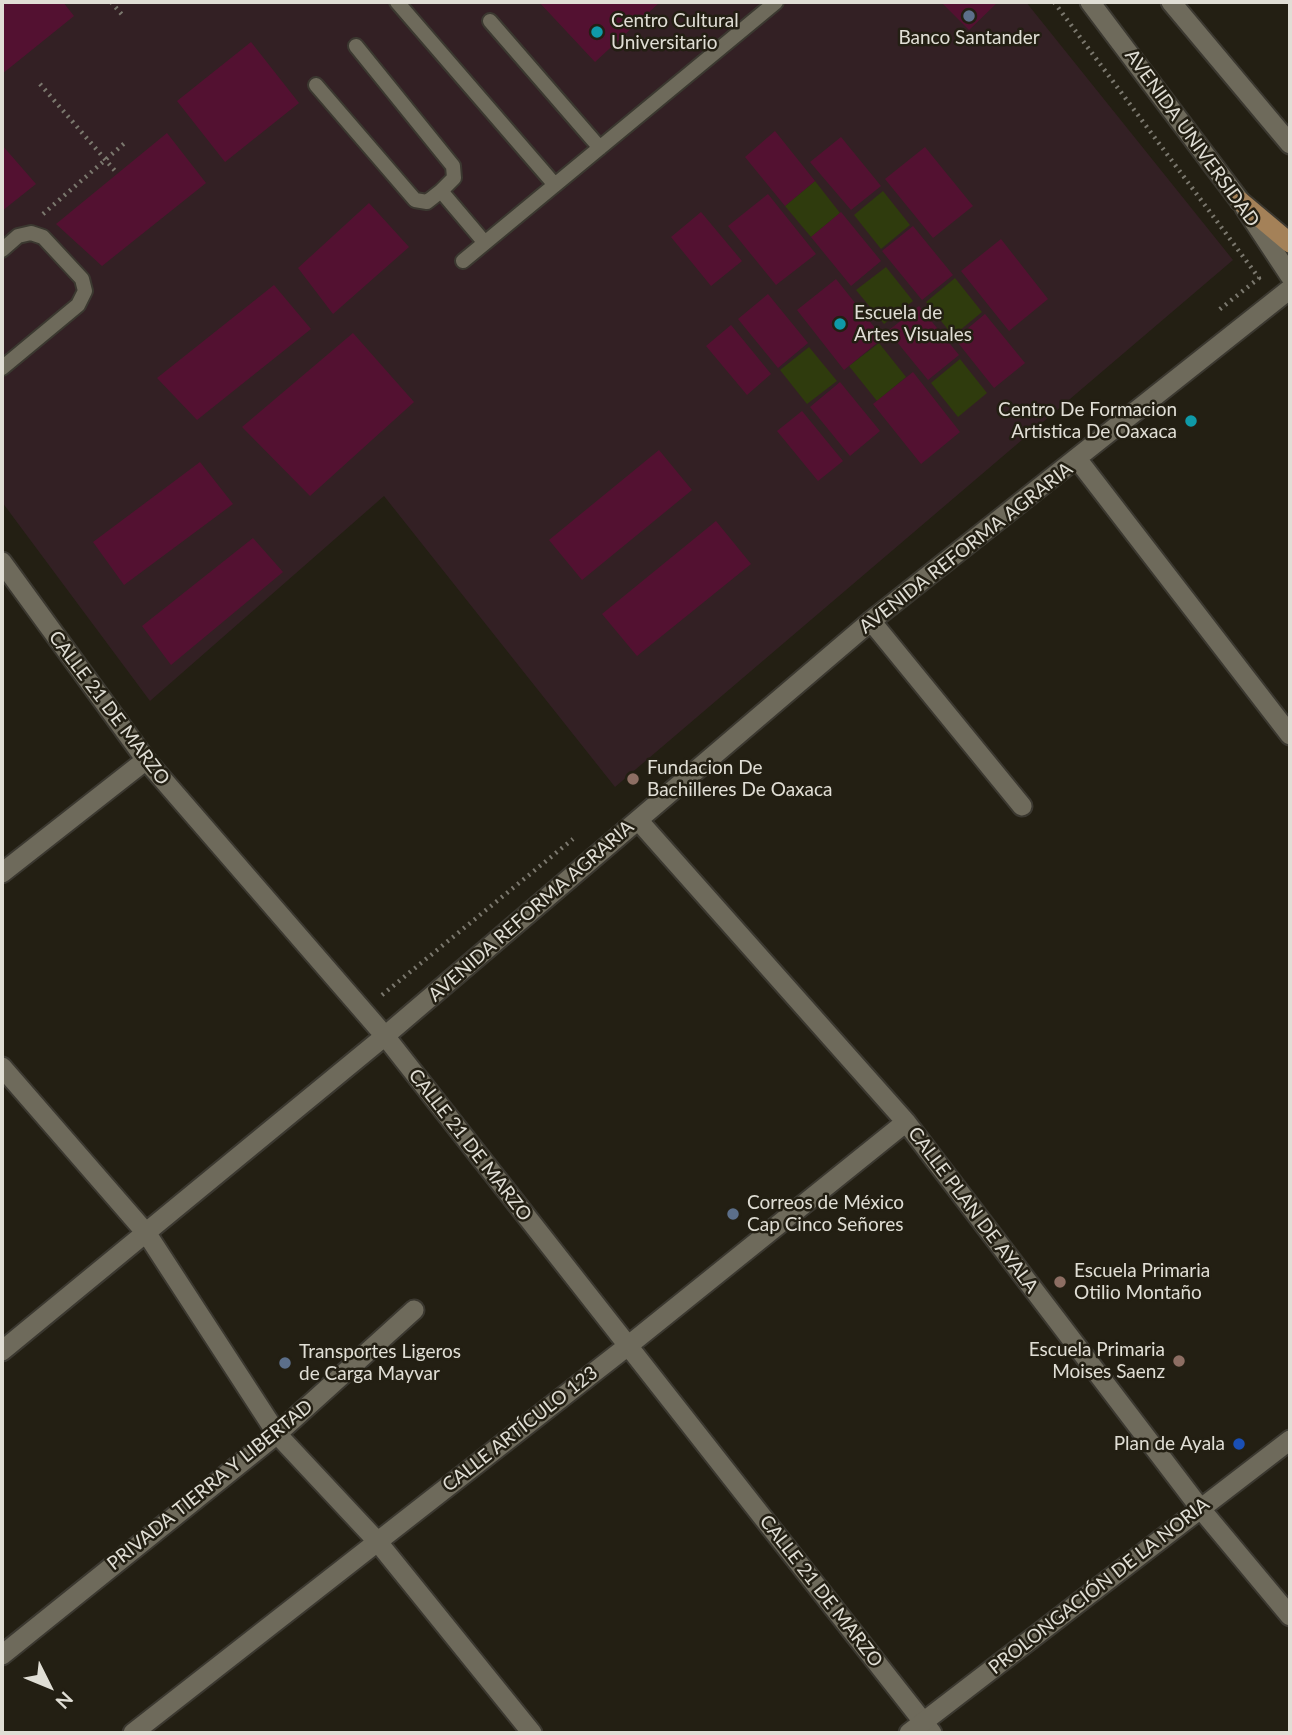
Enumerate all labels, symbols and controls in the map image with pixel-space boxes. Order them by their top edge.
marker: Banco Santander [961,8,977,24]
place label: Centro Cultural Universitario [611,10,739,54]
marker: Centro Cultural Universitario [589,24,605,40]
place label: Banco Santander [898,27,1040,49]
street label: AVENIDA UNIVERSIDAD [1120,45,1264,231]
place label: Escuela de Artes Visuales [854,302,972,346]
marker: Escuela de Artes Visuales [832,316,848,332]
place label: Centro De Formacion Artistica De Oaxaca [998,399,1177,443]
marker: Centro De Formacion Artistica De Oaxaca [1183,413,1199,429]
street label: AVENIDA REFORMA AGRARIA [855,458,1077,638]
street label: CALLE 21 DE MARZO [44,627,174,789]
place label: Fundacion De Bachilleres De Oaxaca [647,757,832,801]
marker: Fundacion De Bachilleres De Oaxaca [625,771,641,787]
street label: AVENIDA REFORMA AGRARIA [424,816,638,1006]
street label: CALLE 21 DE MARZO [404,1064,536,1226]
street label: CALLE PLAN DE AYALA [903,1122,1043,1298]
place label: Correos de México Cap Cinco Señores [747,1192,904,1236]
marker: Correos de México Cap Cinco Señores [725,1206,741,1222]
place label: Escuela Primaria Otilio Montaño [1074,1260,1210,1304]
marker: Escuela Primaria Otilio Montaño [1052,1274,1068,1290]
place label: Escuela Primaria Moises Saenz [1029,1339,1165,1383]
place label: Transportes Ligeros de Carga Mayvar [299,1341,461,1385]
marker: Escuela Primaria Moises Saenz [1171,1353,1187,1369]
marker: Transportes Ligeros de Carga Mayvar [277,1355,293,1371]
street label: CALLE ARTÍCULO 123 [438,1361,602,1497]
street label: PRIVADA TIERRA Y LIBERTAD [103,1395,317,1575]
place label: Plan de Ayala [1114,1433,1225,1455]
marker: Plan de Ayala [1231,1436,1247,1452]
street label: PROLONGACIÓN DE LA NORIA [984,1493,1214,1679]
street label: CALLE 21 DE MARZO [755,1510,887,1672]
north arrow [14,1651,84,1721]
text: N [51,1687,78,1714]

